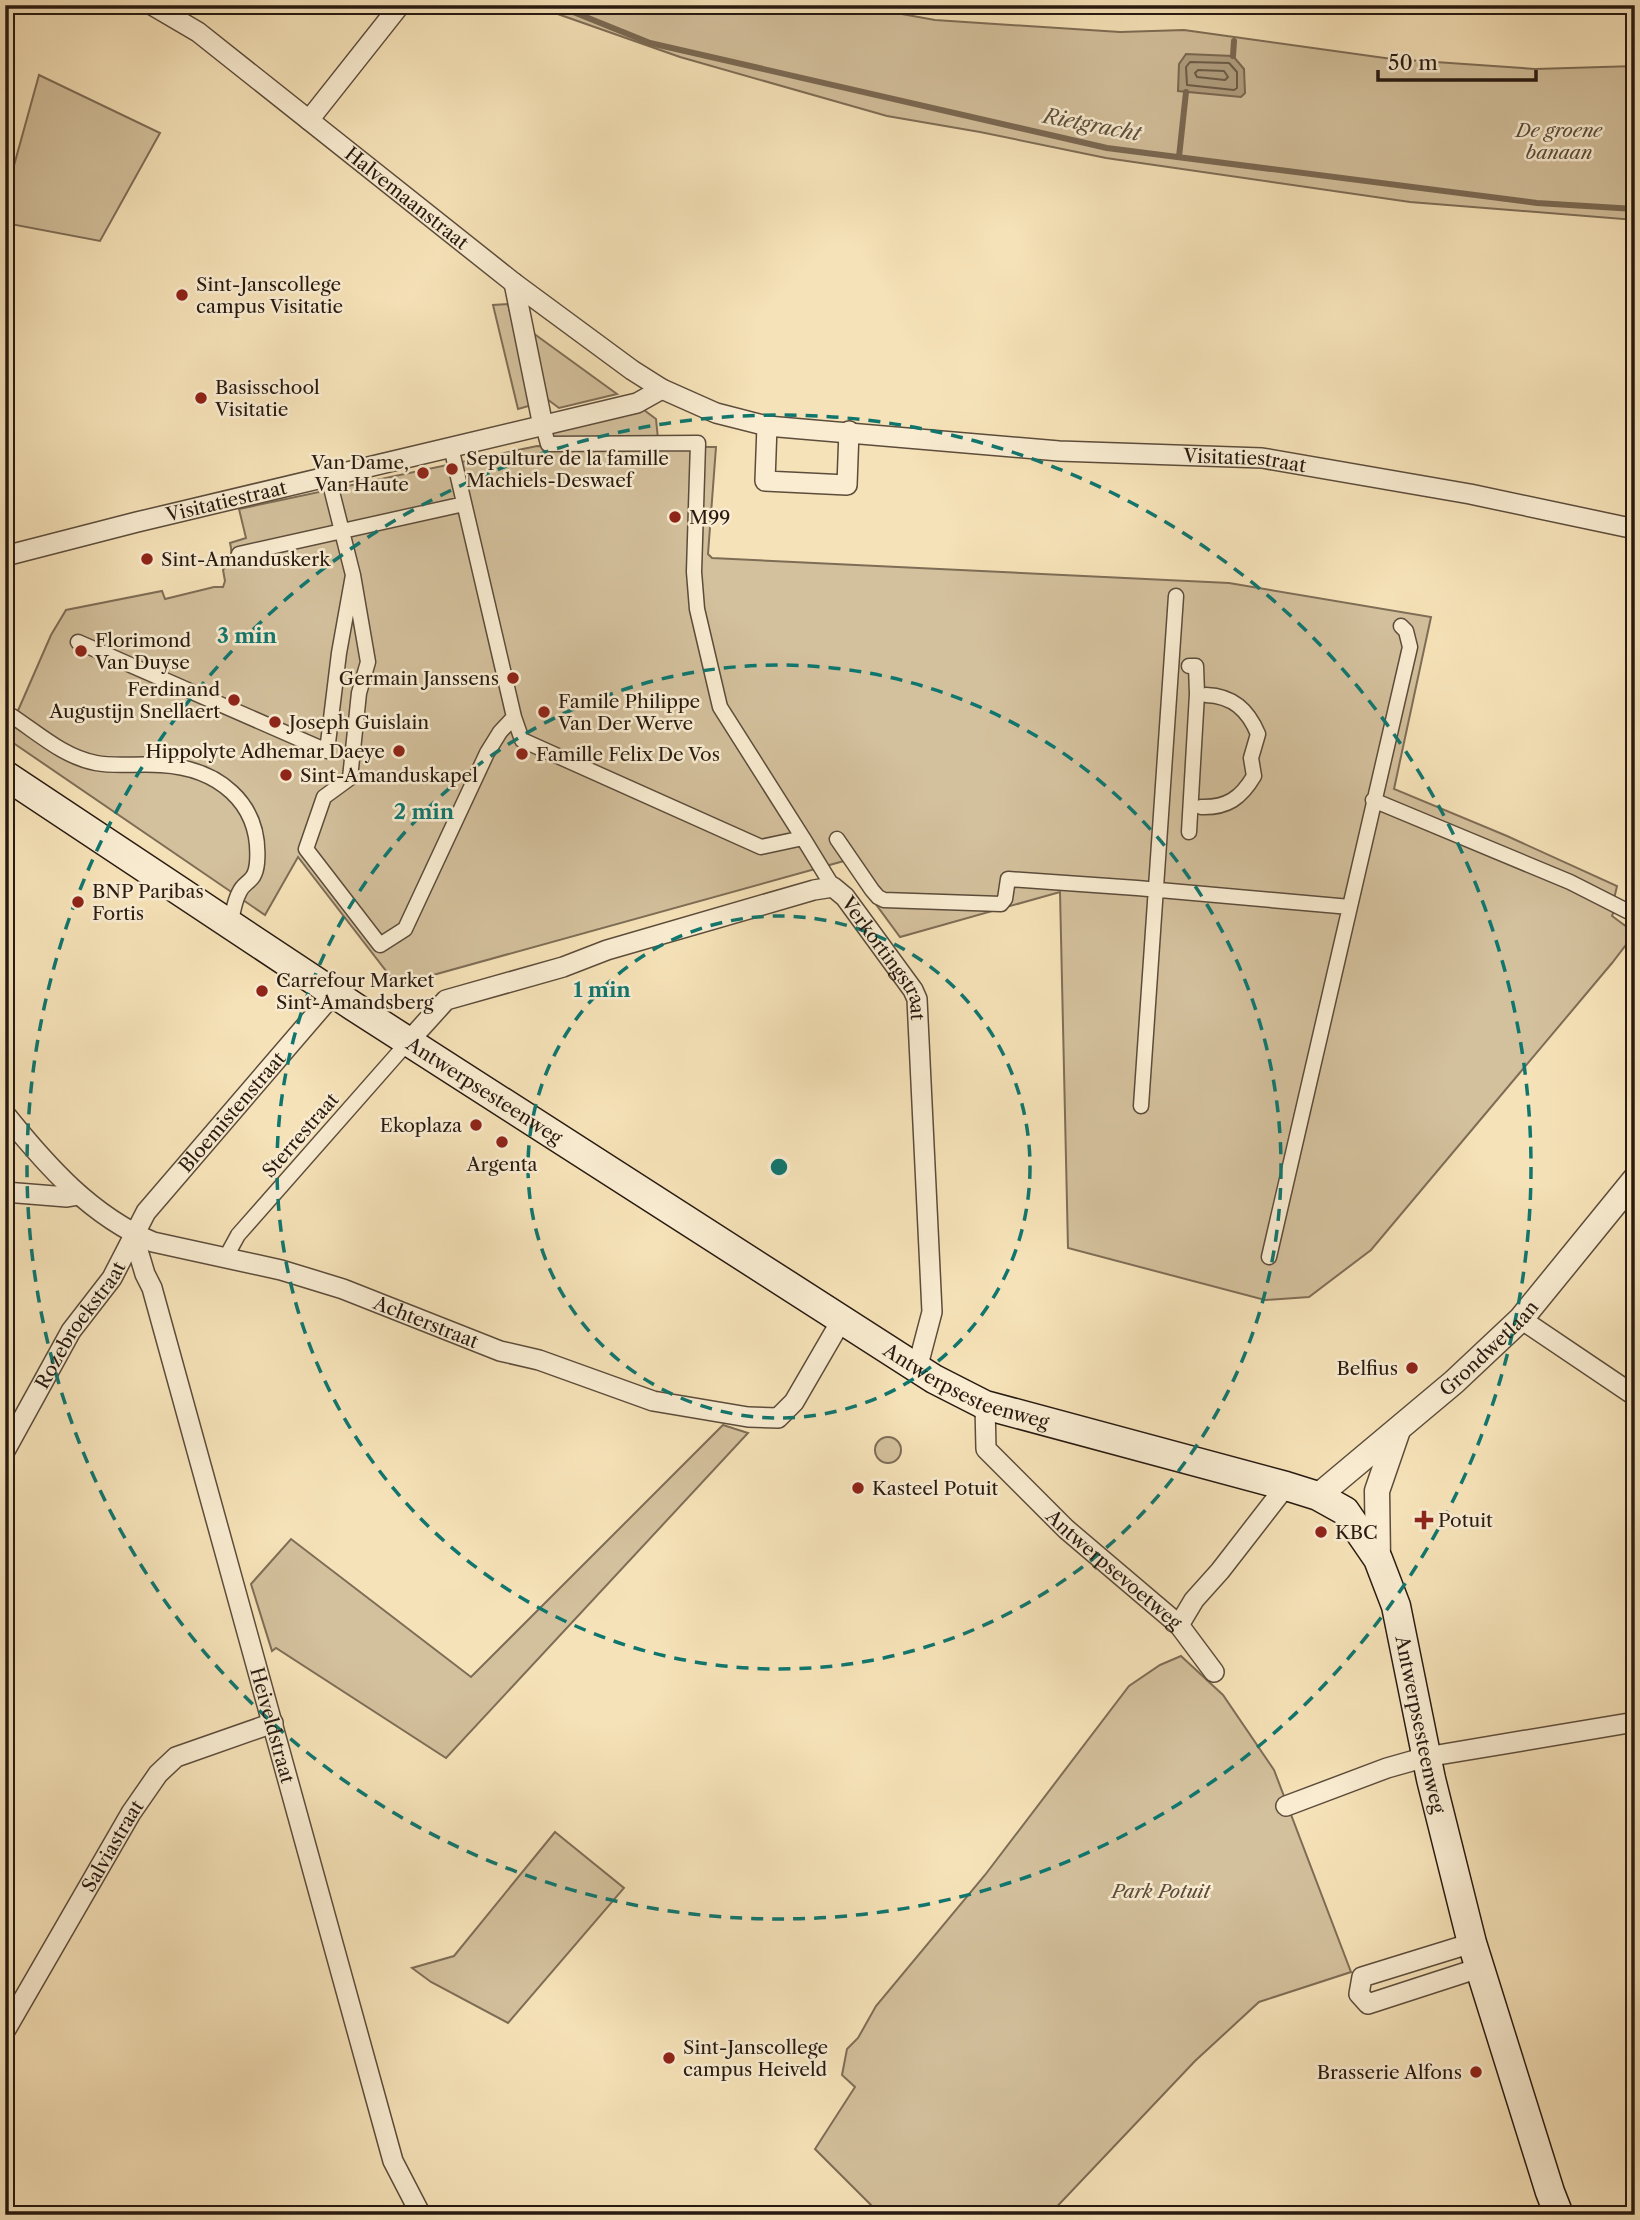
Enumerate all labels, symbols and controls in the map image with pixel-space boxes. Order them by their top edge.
scale bar [1378,38,1535,82]
text: 50 m [1388,50,1438,75]
water label: Rietgracht [1039,102,1144,146]
park label: De groene banaan [1514,119,1603,164]
street label: Halvemaanstraat [340,142,473,254]
place label: Sint-Janscollege campus Visitatie [196,273,343,318]
marker: Sint-Janscollege campus Visitatie [174,287,190,303]
place label: Basisschool Visitatie [214,376,320,421]
marker: Basisschool Visitatie [193,390,209,406]
street label: Visitatiestraat [1182,444,1308,477]
place label: Sepulture de la famille Machiels-Deswaef [466,447,669,492]
place label: Van Dame, Van Haute [310,451,409,496]
marker: Sepulture de la famille Machiels-Deswaef [444,461,460,477]
marker: Van Dame, Van Haute [415,465,431,481]
street label: Visitatiestraat [163,476,289,527]
place label: M99 [689,506,730,529]
marker: M99 [667,509,683,525]
place label: Sint-Amanduskerk [161,548,331,571]
marker: Sint-Amanduskerk [139,551,155,567]
text: 3 min [217,623,278,648]
place label: Florimond Van Duyse [94,629,192,674]
marker: Florimond Van Duyse [73,643,89,659]
place label: Germain Janssens [339,667,499,690]
marker: Germain Janssens [505,670,521,686]
place label: Ferdinand Augustijn Snellaert [48,678,220,723]
place label: Famile Philippe Van Der Werve [557,690,700,735]
marker: Ferdinand Augustijn Snellaert [226,692,242,708]
marker: Famile Philippe Van Der Werve [536,704,552,720]
place label: Joseph Guislain [286,711,429,734]
marker: Joseph Guislain [267,714,283,730]
place label: Hippolyte Adhemar Daeye [145,740,385,763]
marker: Hippolyte Adhemar Daeye [391,743,407,759]
place label: Famille Felix De Vos [536,743,720,766]
marker: Famille Felix De Vos [514,746,530,762]
place label: Sint-Amanduskapel [300,764,478,787]
marker: Sint-Amanduskapel [278,767,294,783]
text: 2 min [394,799,455,824]
place label: BNP Paribas Fortis [92,880,204,925]
street label: Verkortingstraat [836,891,929,1021]
marker: BNP Paribas Fortis [70,894,86,910]
place label: Carrefour Market Sint-Amandsberg [276,969,435,1014]
text: 1 min [573,977,631,1002]
marker: Carrefour Market Sint-Amandsberg [254,983,270,999]
street label: Antwerpsesteenweg [401,1032,567,1150]
street label: Bloemistenstraat [174,1047,291,1177]
street label: Sterrestraat [257,1088,344,1182]
place label: Ekoplaza [380,1114,462,1137]
marker: Ekoplaza [468,1117,484,1133]
marker: Argenta [494,1134,510,1150]
place label: Argenta [465,1153,538,1176]
centre of rings [767,1155,791,1179]
street label: Rozebroekstraat [31,1258,131,1393]
street label: Achterstraat [369,1291,482,1353]
street label: Grondwetlaan [1435,1296,1543,1401]
street label: Antwerpsesteenweg [878,1338,1053,1434]
place label: Belfius [1336,1357,1398,1380]
marker: Belfius [1404,1360,1420,1376]
place label: Kasteel Potuit [872,1477,999,1500]
marker: Kasteel Potuit [850,1480,866,1496]
street label: Antwerpsevoetweg [1041,1504,1187,1635]
place label: Potuit [1438,1509,1493,1532]
marker: Potuit [1416,1512,1432,1528]
place label: KBC [1335,1521,1378,1544]
marker: KBC [1313,1524,1329,1540]
street label: Antwerpsesteenweg [1390,1633,1450,1817]
street label: Heiveldstraat [245,1665,299,1786]
street label: Salviastraat [77,1795,149,1896]
park label: Park Potuit [1110,1880,1211,1903]
place label: Sint-Janscollege campus Heiveld [683,2036,828,2081]
marker: Sint-Janscollege campus Heiveld [661,2050,677,2066]
place label: Brasserie Alfons [1317,2061,1462,2084]
marker: Brasserie Alfons [1468,2064,1484,2080]

